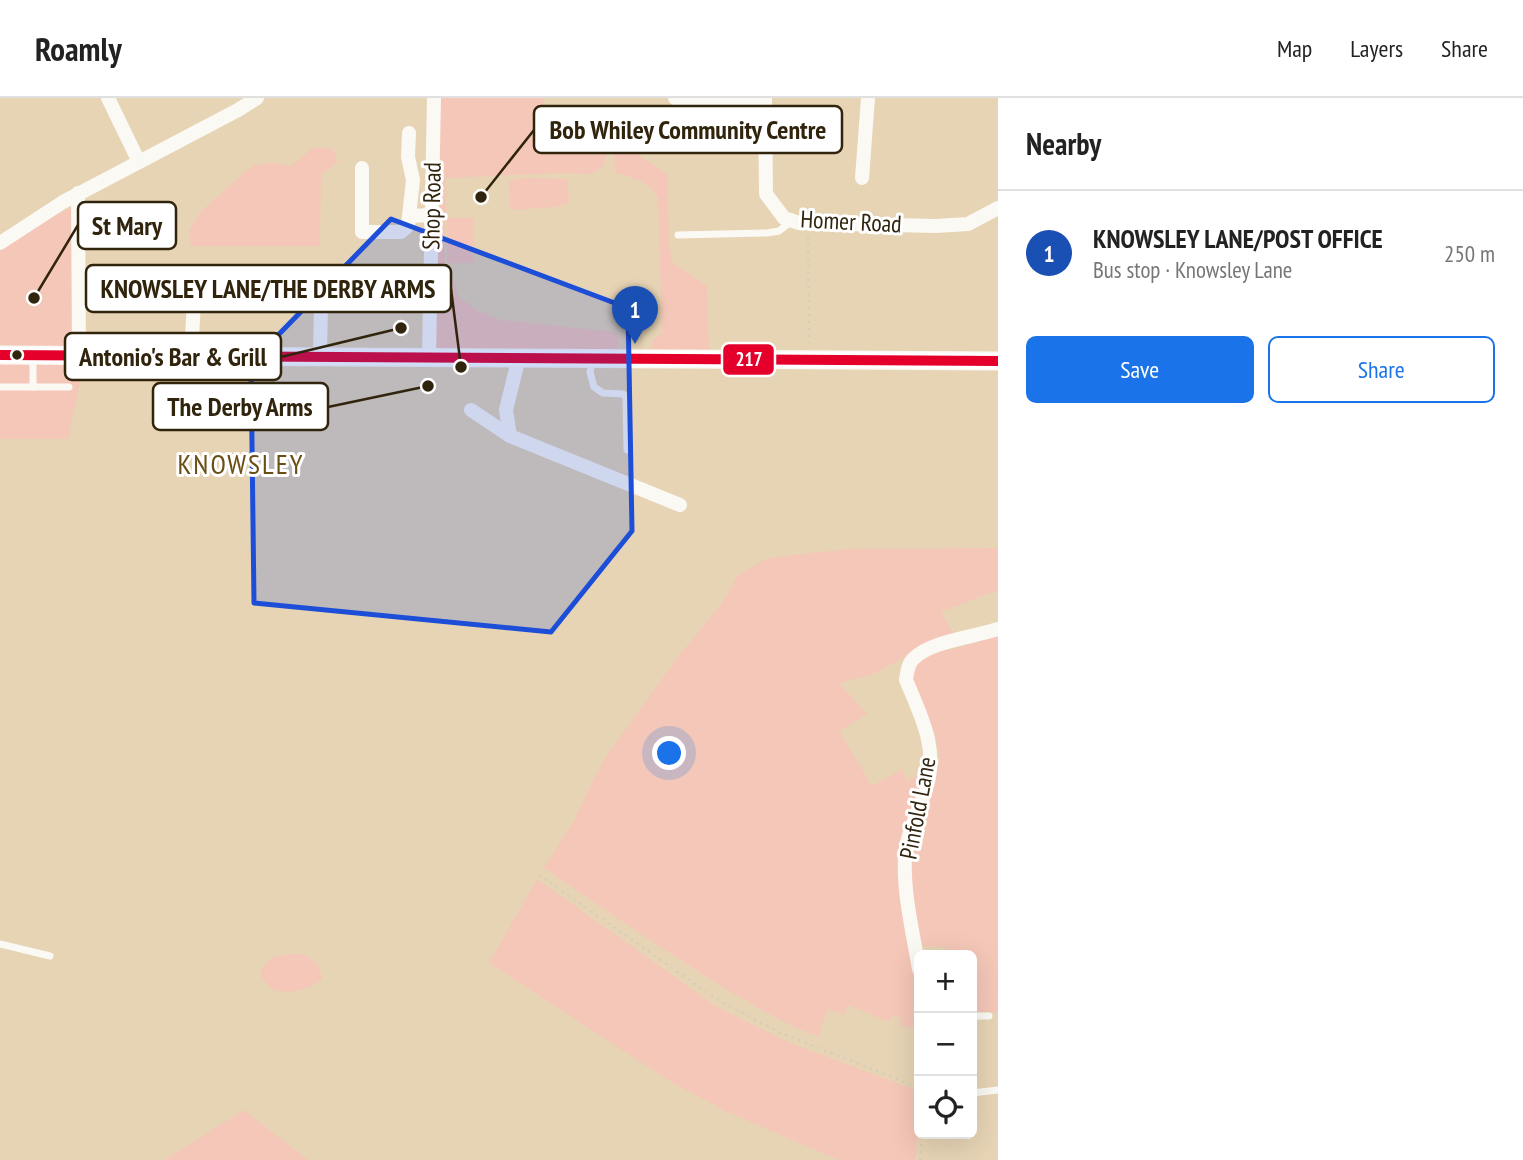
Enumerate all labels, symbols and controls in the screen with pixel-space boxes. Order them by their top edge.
text: Roamly [35,27,122,70]
text: Map [1277,33,1312,64]
text: Layers [1350,33,1403,64]
text: Share [1441,33,1488,64]
callout: Bob Whiley Community Centre [534,106,842,153]
text: Bob Whiley Community Centre [550,113,826,146]
text: Nearby [1026,124,1101,163]
street label: Shop Road [415,162,448,250]
callout: St Mary [78,202,176,249]
street label: Homer Road [800,203,902,240]
text: St Mary [92,209,163,242]
text: KNOWSLEY LANE/POST OFFICE [1093,222,1383,255]
text: 1 [1044,239,1055,268]
text: 250 m [1444,239,1495,268]
text: Bus stop · Knowsley Lane [1093,255,1292,284]
callout: KNOWSLEY LANE/THE DERBY ARMS [86,265,451,312]
text: KNOWSLEY LANE/THE DERBY ARMS [100,272,436,305]
pin: 1 [612,286,658,344]
callout: Antonio's Bar & Grill [65,333,281,380]
button: Save [1026,336,1254,403]
button: Share [1268,336,1495,403]
text: Antonio's Bar & Grill [78,340,268,373]
line badge: 217 [722,343,775,376]
text: 217 [735,347,763,371]
unlabelled marker [10,348,24,362]
callout: The Derby Arms [153,383,328,430]
text: The Derby Arms [167,390,313,423]
district label: KNOWSLEY [178,445,304,482]
your location [652,736,686,770]
street label: Pinfold Lane [892,754,943,862]
map controls [914,950,977,1139]
button: + [914,950,977,1013]
button: − [914,1013,977,1076]
button: locate [914,1076,977,1139]

